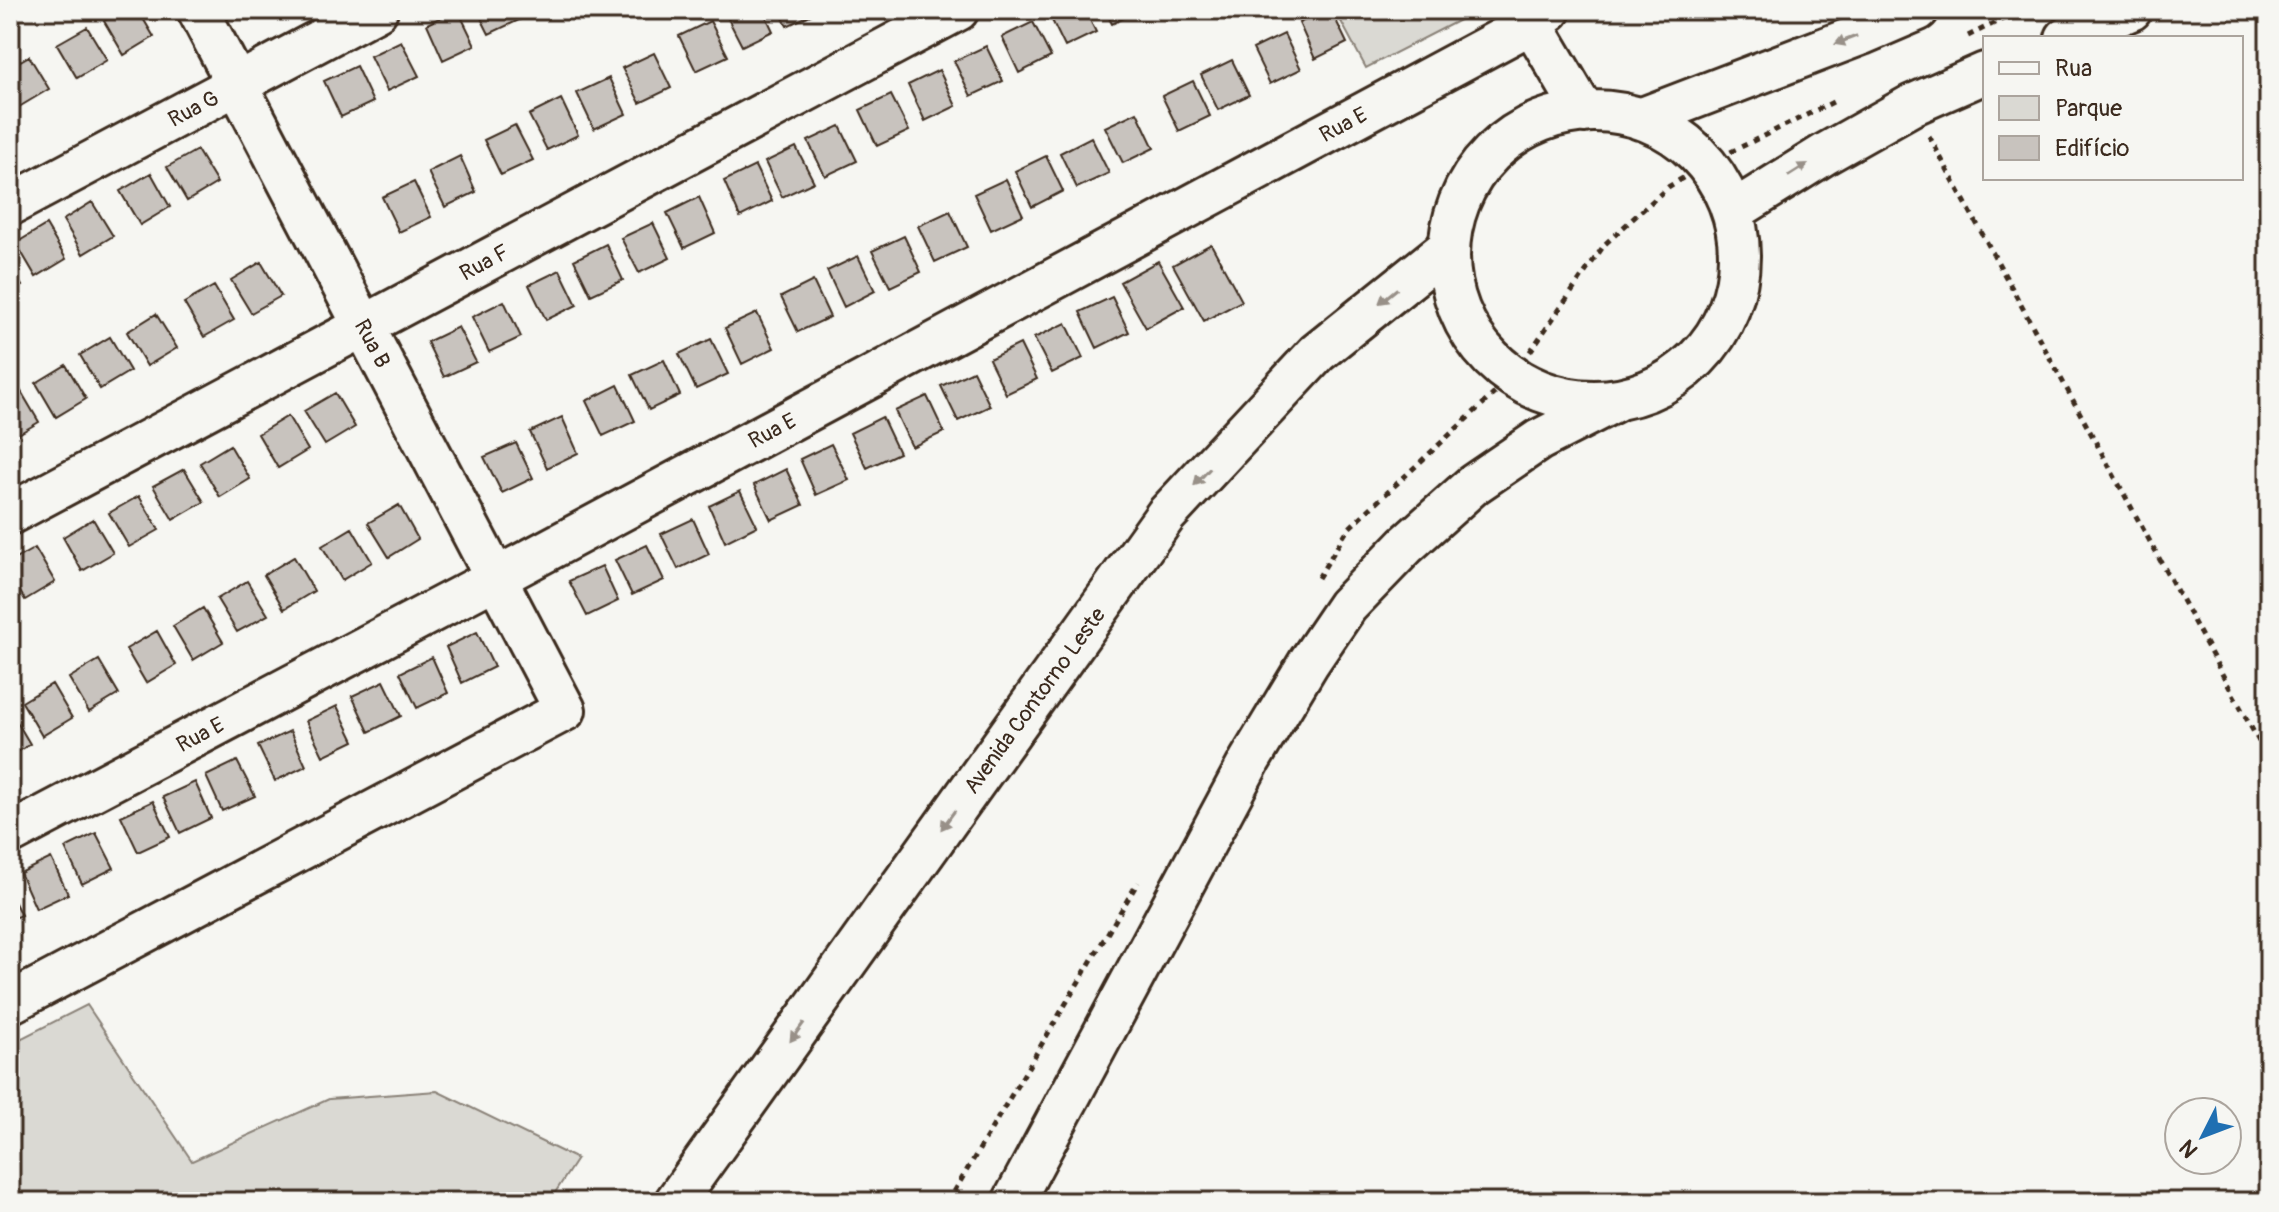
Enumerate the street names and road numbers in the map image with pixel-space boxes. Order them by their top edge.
street label: Rua G [163,84,224,134]
street label: Rua E [1315,101,1372,149]
street label: Rua F [455,238,514,287]
street label: Rua B [348,314,397,373]
street label: Rua E [744,407,801,455]
street label: Avenida Contorno Leste [958,602,1112,799]
street label: Rua E [172,711,229,759]

